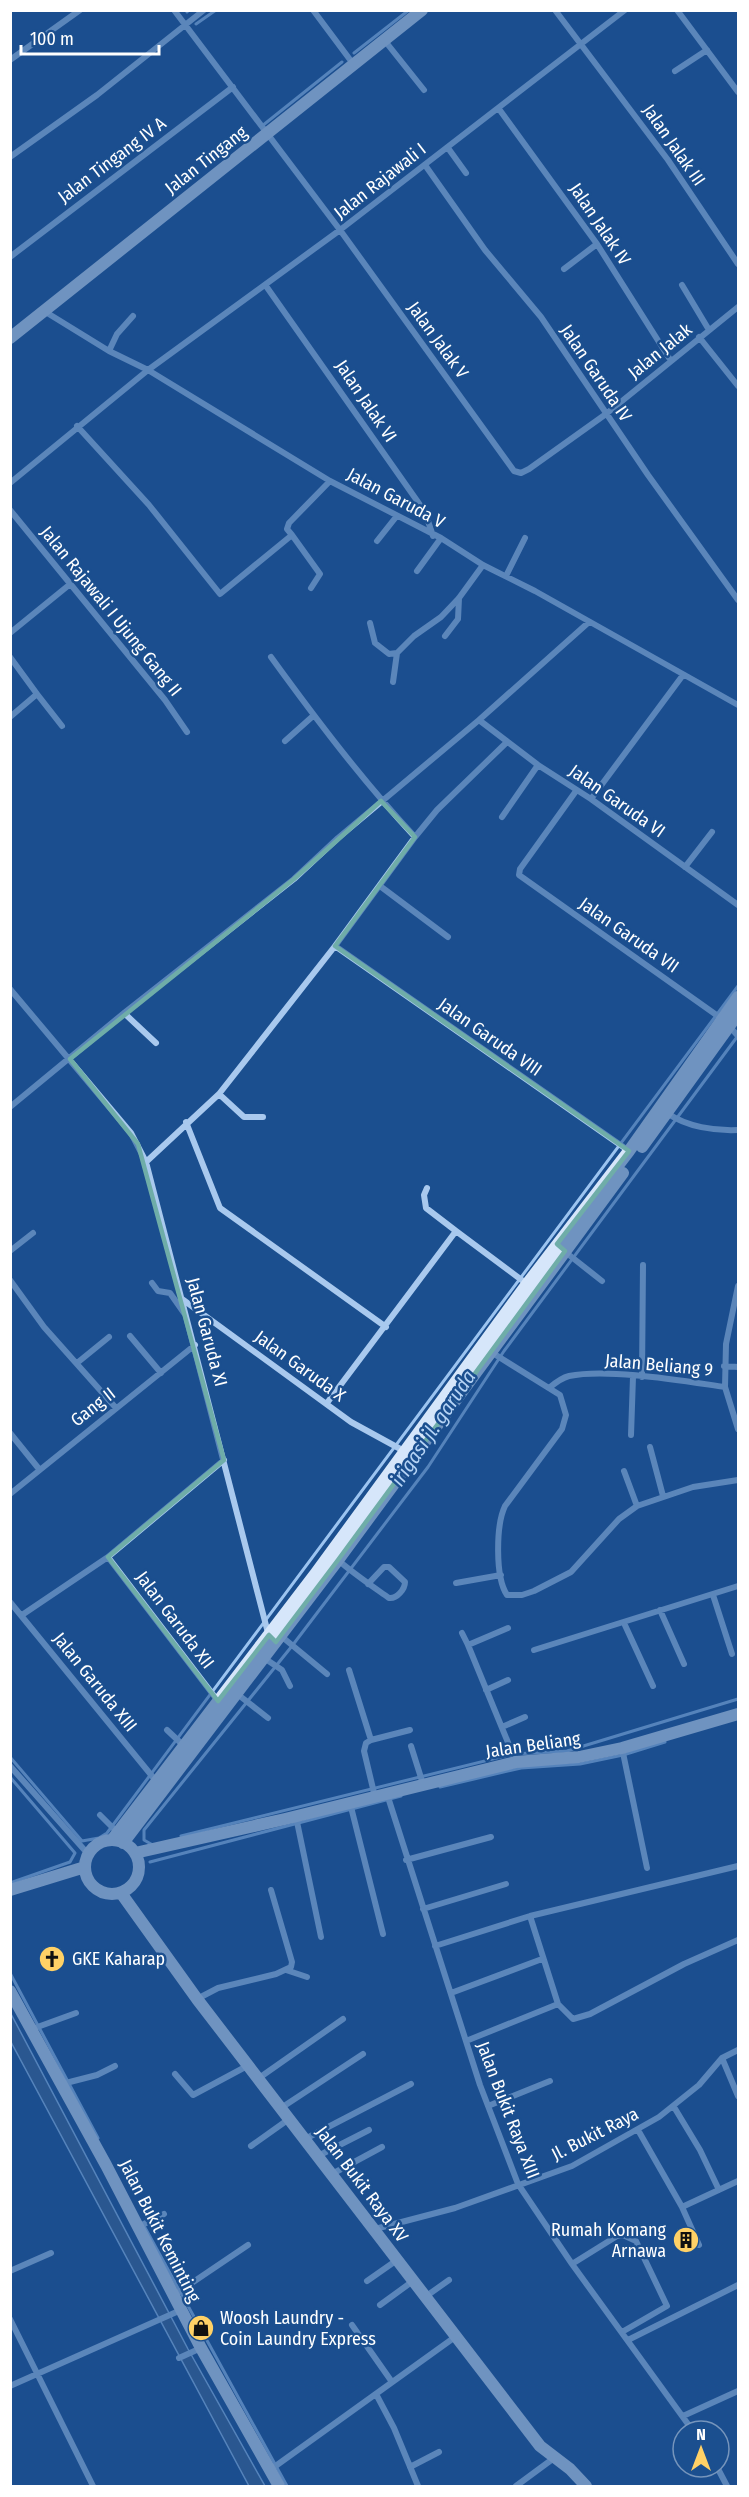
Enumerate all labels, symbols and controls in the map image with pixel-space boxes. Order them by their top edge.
scale bar [21,18,159,56]
text: 100 m [30,28,74,50]
street label: Jalan Jalak III [638,100,710,190]
street label: Jalan Tingang IV A [54,112,171,208]
street label: Jalan Tingang [161,121,252,199]
street label: Jalan Rajawali I [330,138,430,224]
street label: Jalan Jalak IV [565,179,636,270]
street label: Jalan Jalak V [403,297,474,383]
street label: Jalan Jalak [623,318,697,384]
street label: Jalan Garuda IV [556,320,637,426]
street label: Jalan Jalak VI [331,356,401,446]
street label: Jalan Garuda V [343,463,449,533]
street label: Jalan Rajawali I Ujung Gang II [36,522,186,700]
street label: Jalan Garuda VI [565,760,669,842]
street label: Jalan Garuda VII [575,892,683,978]
street label: Jalan Garuda VIII [434,993,546,1081]
street label: Jalan Garuda XI [182,1275,232,1389]
street label: Jalan Garuda X [250,1326,350,1406]
street label: Jalan Beliang 9 [604,1349,714,1381]
water label: irigasi jl. garuda [385,1366,481,1490]
street label: Gang II [66,1383,120,1431]
street label: Jalan Garuda XII [131,1567,219,1673]
street label: Jalan Garuda XIII [48,1628,142,1736]
street label: Jalan Beliang [484,1727,582,1763]
church icon: GKE Kaharap [37,1944,67,1974]
place label: GKE Kaharap [72,1948,165,1970]
street label: Jalan Bukit Raya XIII [472,2038,544,2182]
street label: Jl. Bukit Raya [548,2103,642,2165]
street label: Jalan Bukit Raya XV [311,2121,413,2247]
street label: Jalan Bukit Keminting [114,2156,206,2307]
place label: Rumah Komang Arnawa [551,2219,667,2262]
building icon: Rumah Komang Arnawa [671,2225,701,2255]
place label: Woosh Laundry - Coin Laundry Express [220,2307,376,2350]
shop icon: Woosh Laundry - Coin Laundry Express [186,2313,216,2343]
north arrow [671,2419,731,2479]
text: N [696,2425,706,2444]

